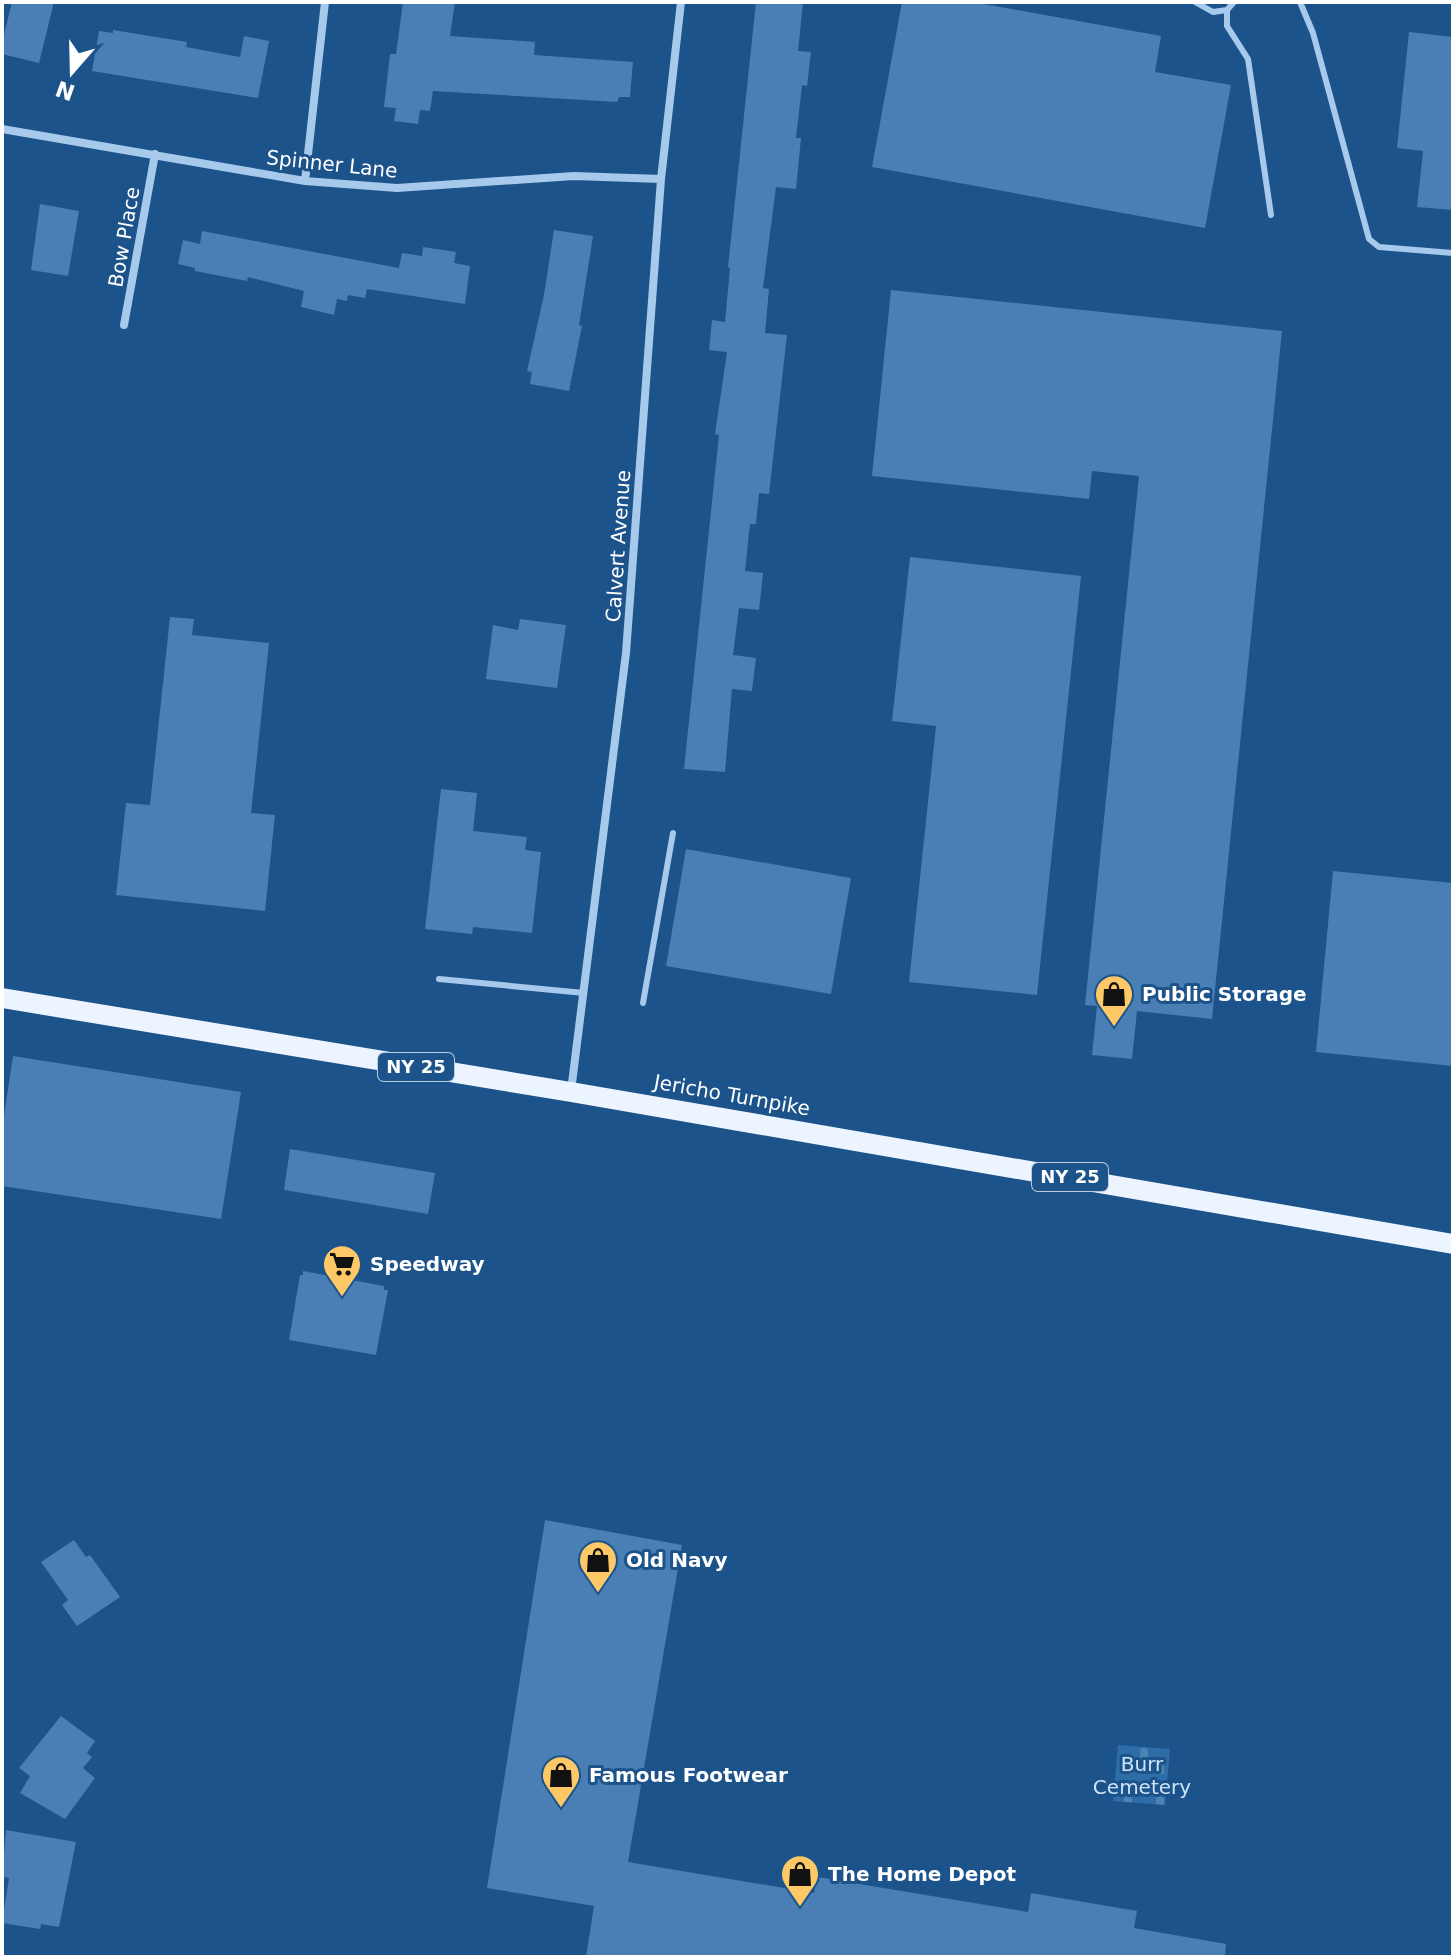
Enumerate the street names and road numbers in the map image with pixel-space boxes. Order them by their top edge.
street label: Spinner Lane [265,145,399,183]
street label: Bow Place [103,185,145,289]
street label: Calvert Avenue [601,469,635,623]
road number: NY 25 [378,1053,454,1081]
street label: Jericho Turnpike [650,1069,812,1121]
road number: NY 25 [1032,1163,1108,1191]

